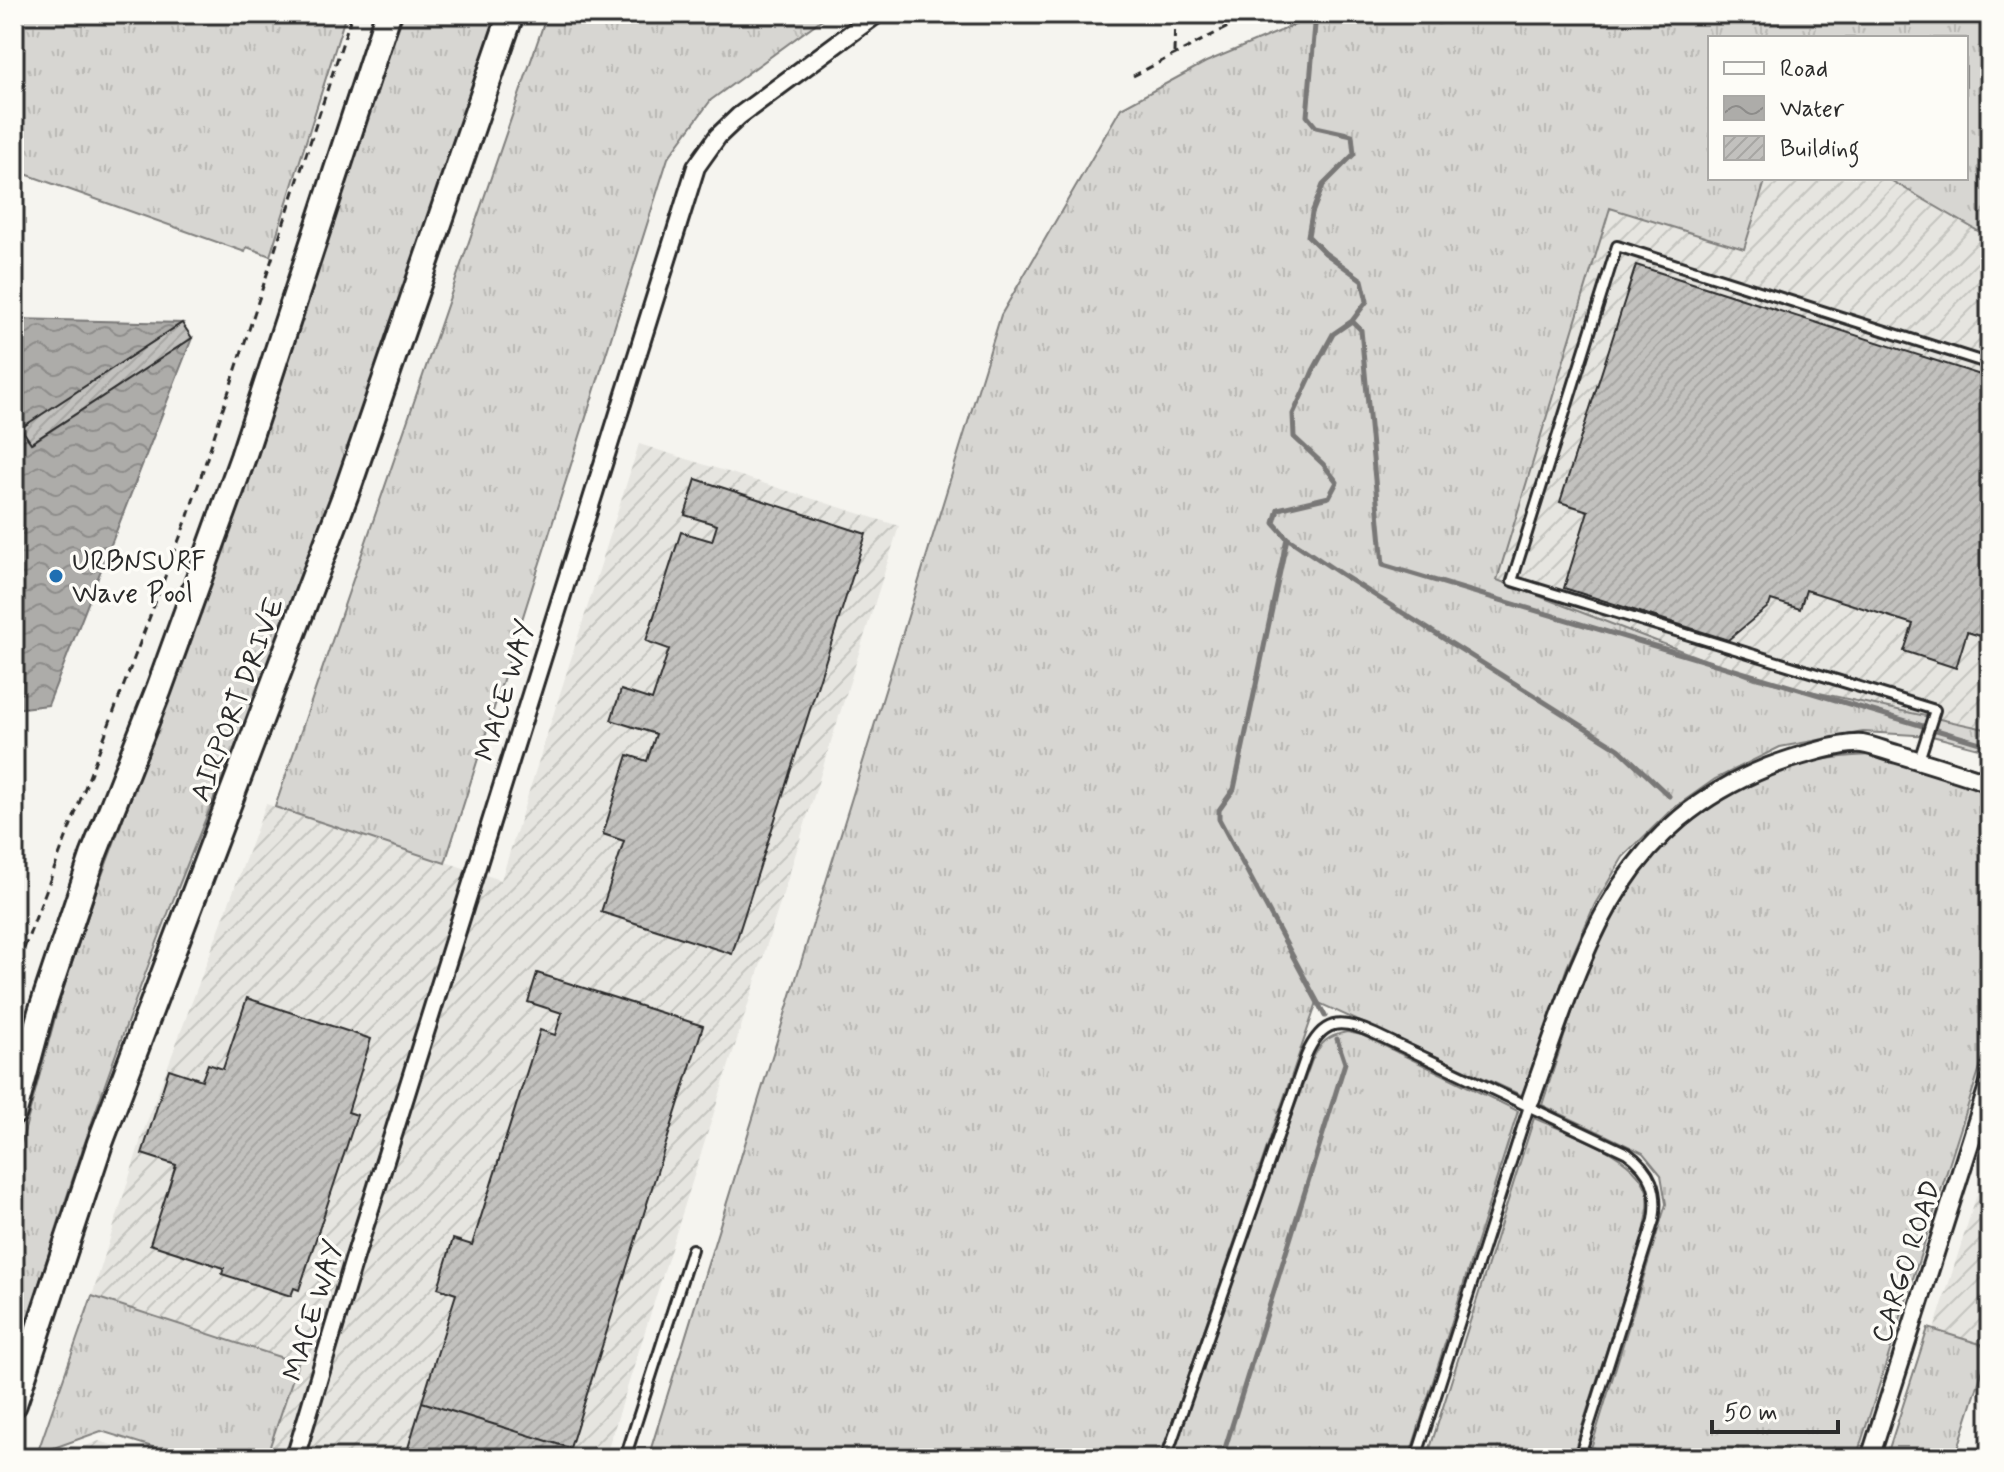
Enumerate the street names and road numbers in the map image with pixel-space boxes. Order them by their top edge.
street label: AIRPORT DRIVE [182,592,294,807]
street label: MACE WAY [467,616,545,766]
street label: CARGO ROAD [1864,1176,1951,1348]
street label: MACE WAY [275,1236,353,1386]

